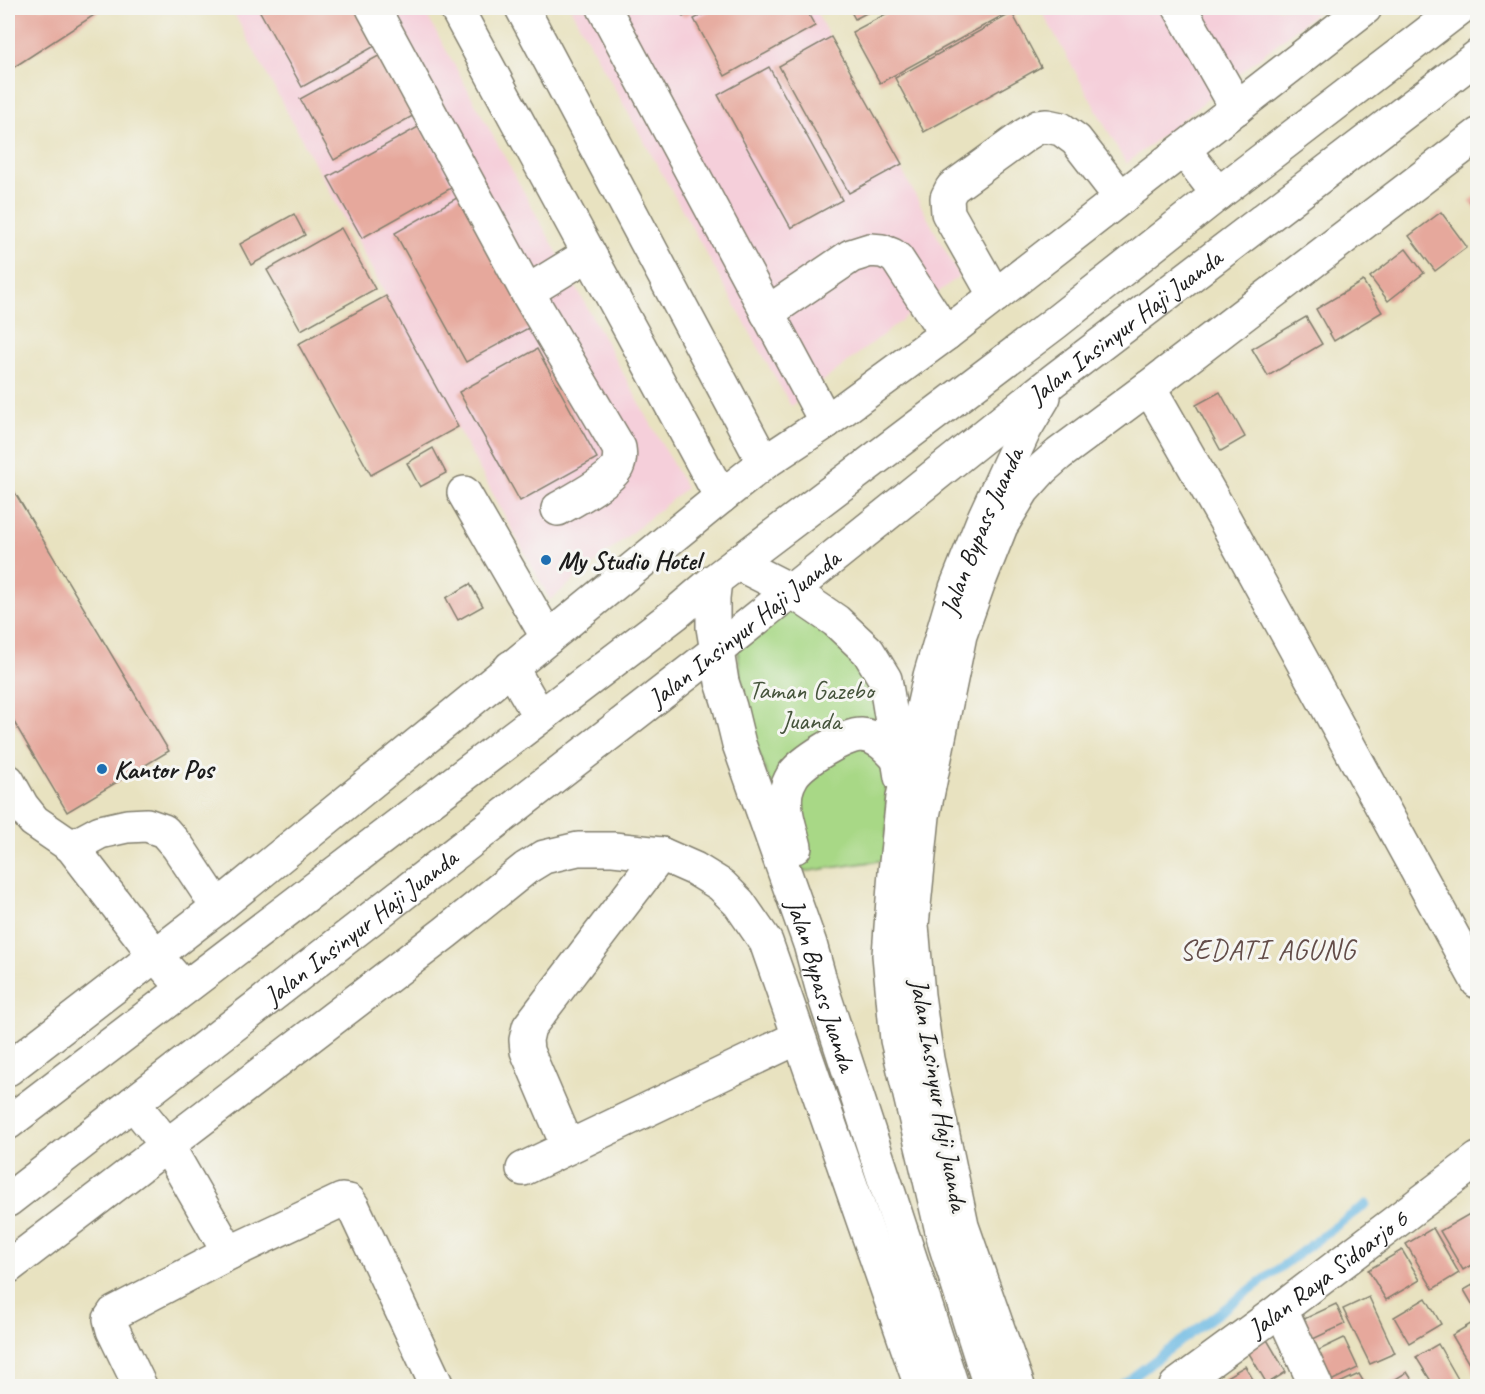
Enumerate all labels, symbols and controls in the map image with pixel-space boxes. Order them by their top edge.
street label: Jalan Insinyur Haji Juanda [1019,240,1230,412]
street label: Jalan Bypass Juanda [932,440,1032,621]
street label: Jalan Insinyur Haji Juanda [640,540,848,715]
place label: My Studio Hotel [558,544,705,577]
marker: My Studio Hotel [539,553,553,567]
park label: Taman Gazebo Juanda [749,674,876,737]
place label: Kantor Pos [114,753,216,786]
marker: Kantor Pos [95,762,109,776]
street label: Jalan Insinyur Haji Juanda [256,840,466,1013]
street label: Jalan Bypass Juanda [778,893,865,1078]
district label: SEDATI AGUNG [1180,932,1358,967]
street label: Jalan Insinyur Haji Juanda [902,974,976,1216]
street label: Jalan Raya Sidoarjo 6 [1240,1201,1415,1345]

